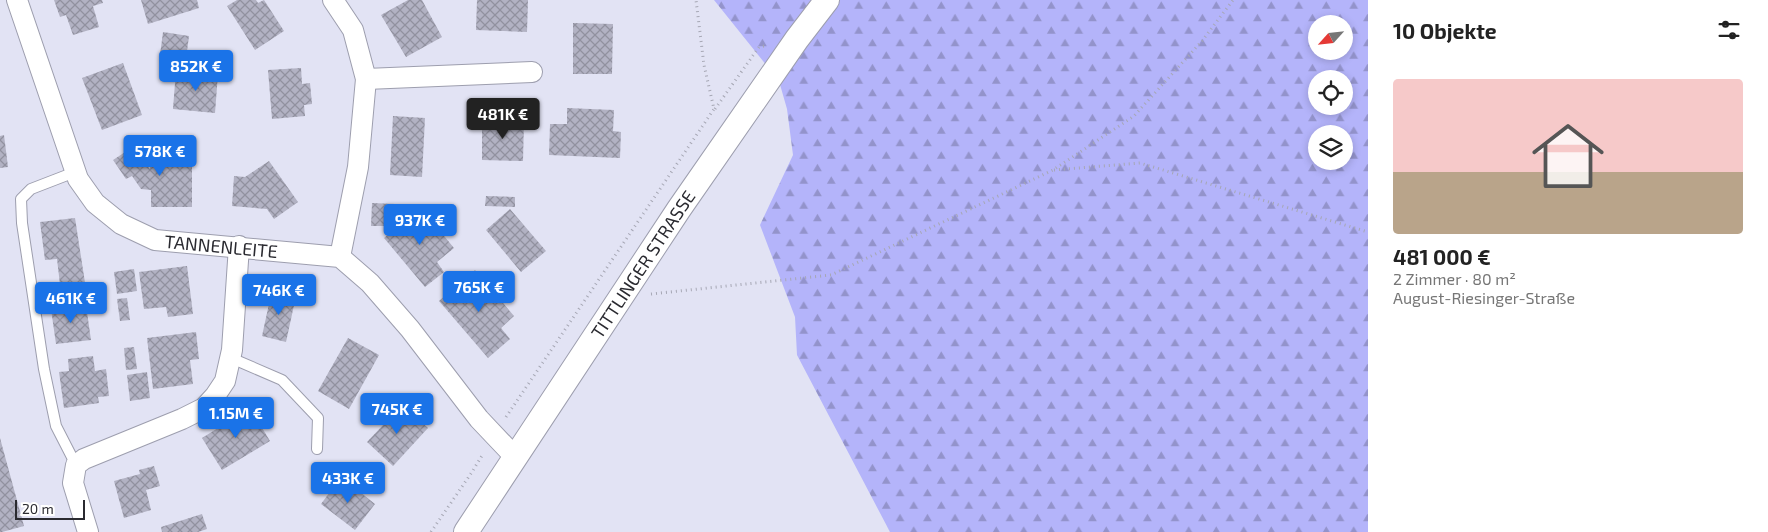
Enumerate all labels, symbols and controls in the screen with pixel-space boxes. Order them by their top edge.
north arrow [1308,15,1352,60]
map controls [1308,15,1353,170]
icon: filters [1715,16,1743,44]
text: 10 Objekte [1393,18,1497,43]
pin: 852K € [155,49,237,92]
text: 852K € [170,56,222,75]
button: locate [1308,70,1353,115]
pin: 481K € [462,98,544,140]
text: 481K € [478,104,528,123]
icon: home [1523,111,1613,201]
button: layers [1308,125,1353,170]
pin: 578K € [119,134,201,177]
text: 578K € [135,141,185,160]
street label: TITTLINGER STRASSE [586,186,700,342]
pin: 937K € [379,204,461,246]
text: 937K € [395,210,445,229]
street label: TANNENLEITE [164,230,279,262]
text: 481 000 € [1393,244,1491,269]
text: 2 Zimmer · 80 m² [1393,269,1516,288]
pin: 765K € [438,270,520,313]
pin: 746K € [238,274,320,316]
text: 765K € [454,277,504,296]
text: 746K € [253,280,305,299]
pin: 461K € [30,282,112,324]
text: 461K € [46,288,96,307]
text: August-Riesinger-Straße [1393,288,1575,307]
pin: 745K € [356,392,438,435]
pin: 1.15M € [190,396,282,439]
text: 745K € [371,399,423,418]
text: 1.15M € [209,403,263,422]
pin: 433K € [307,462,389,504]
text: 433K € [322,468,374,487]
scale bar [15,497,85,520]
text: 20 m [22,500,54,517]

